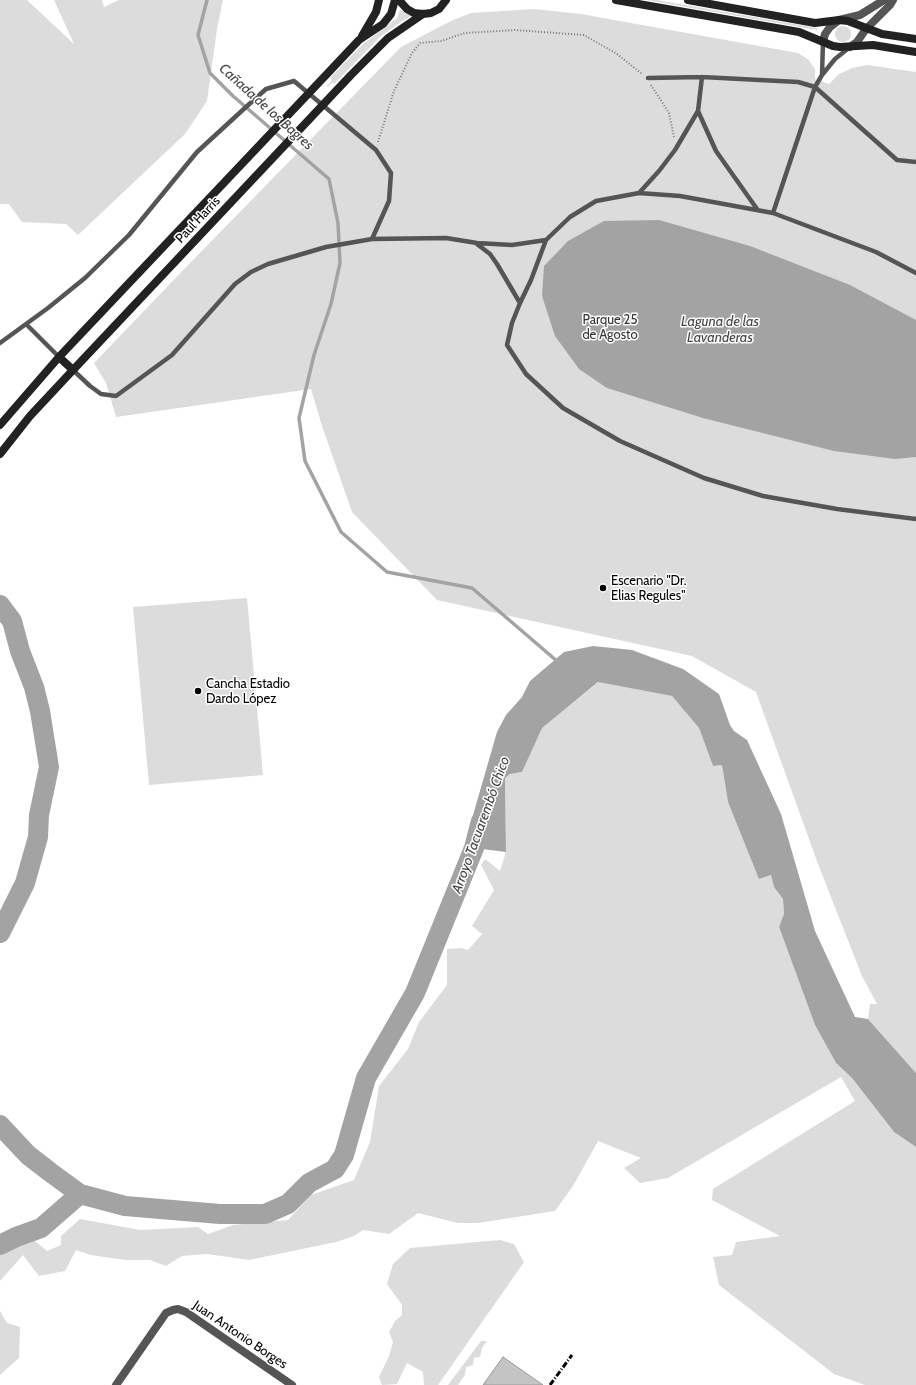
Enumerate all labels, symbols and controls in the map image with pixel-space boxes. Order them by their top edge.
water label: Cañada de los Bagres [215,60,317,154]
street label: Paul Harris [173,193,223,247]
park label: Parque 25 de Agosto [582,312,638,343]
water label: Laguna de las Lavanderas [681,314,759,346]
place label: Escenario "Dr. Elias Regules" [611,573,686,604]
marker: Escenario "Dr. Elias Regules" [598,583,608,593]
place label: Cancha Estadio Dardo López [206,676,290,707]
marker: Cancha Estadio Dardo López [193,686,203,696]
water label: Arroyo Tacuarembó Chico [448,754,514,896]
street label: Juan Antonio Borges [190,1298,290,1372]

